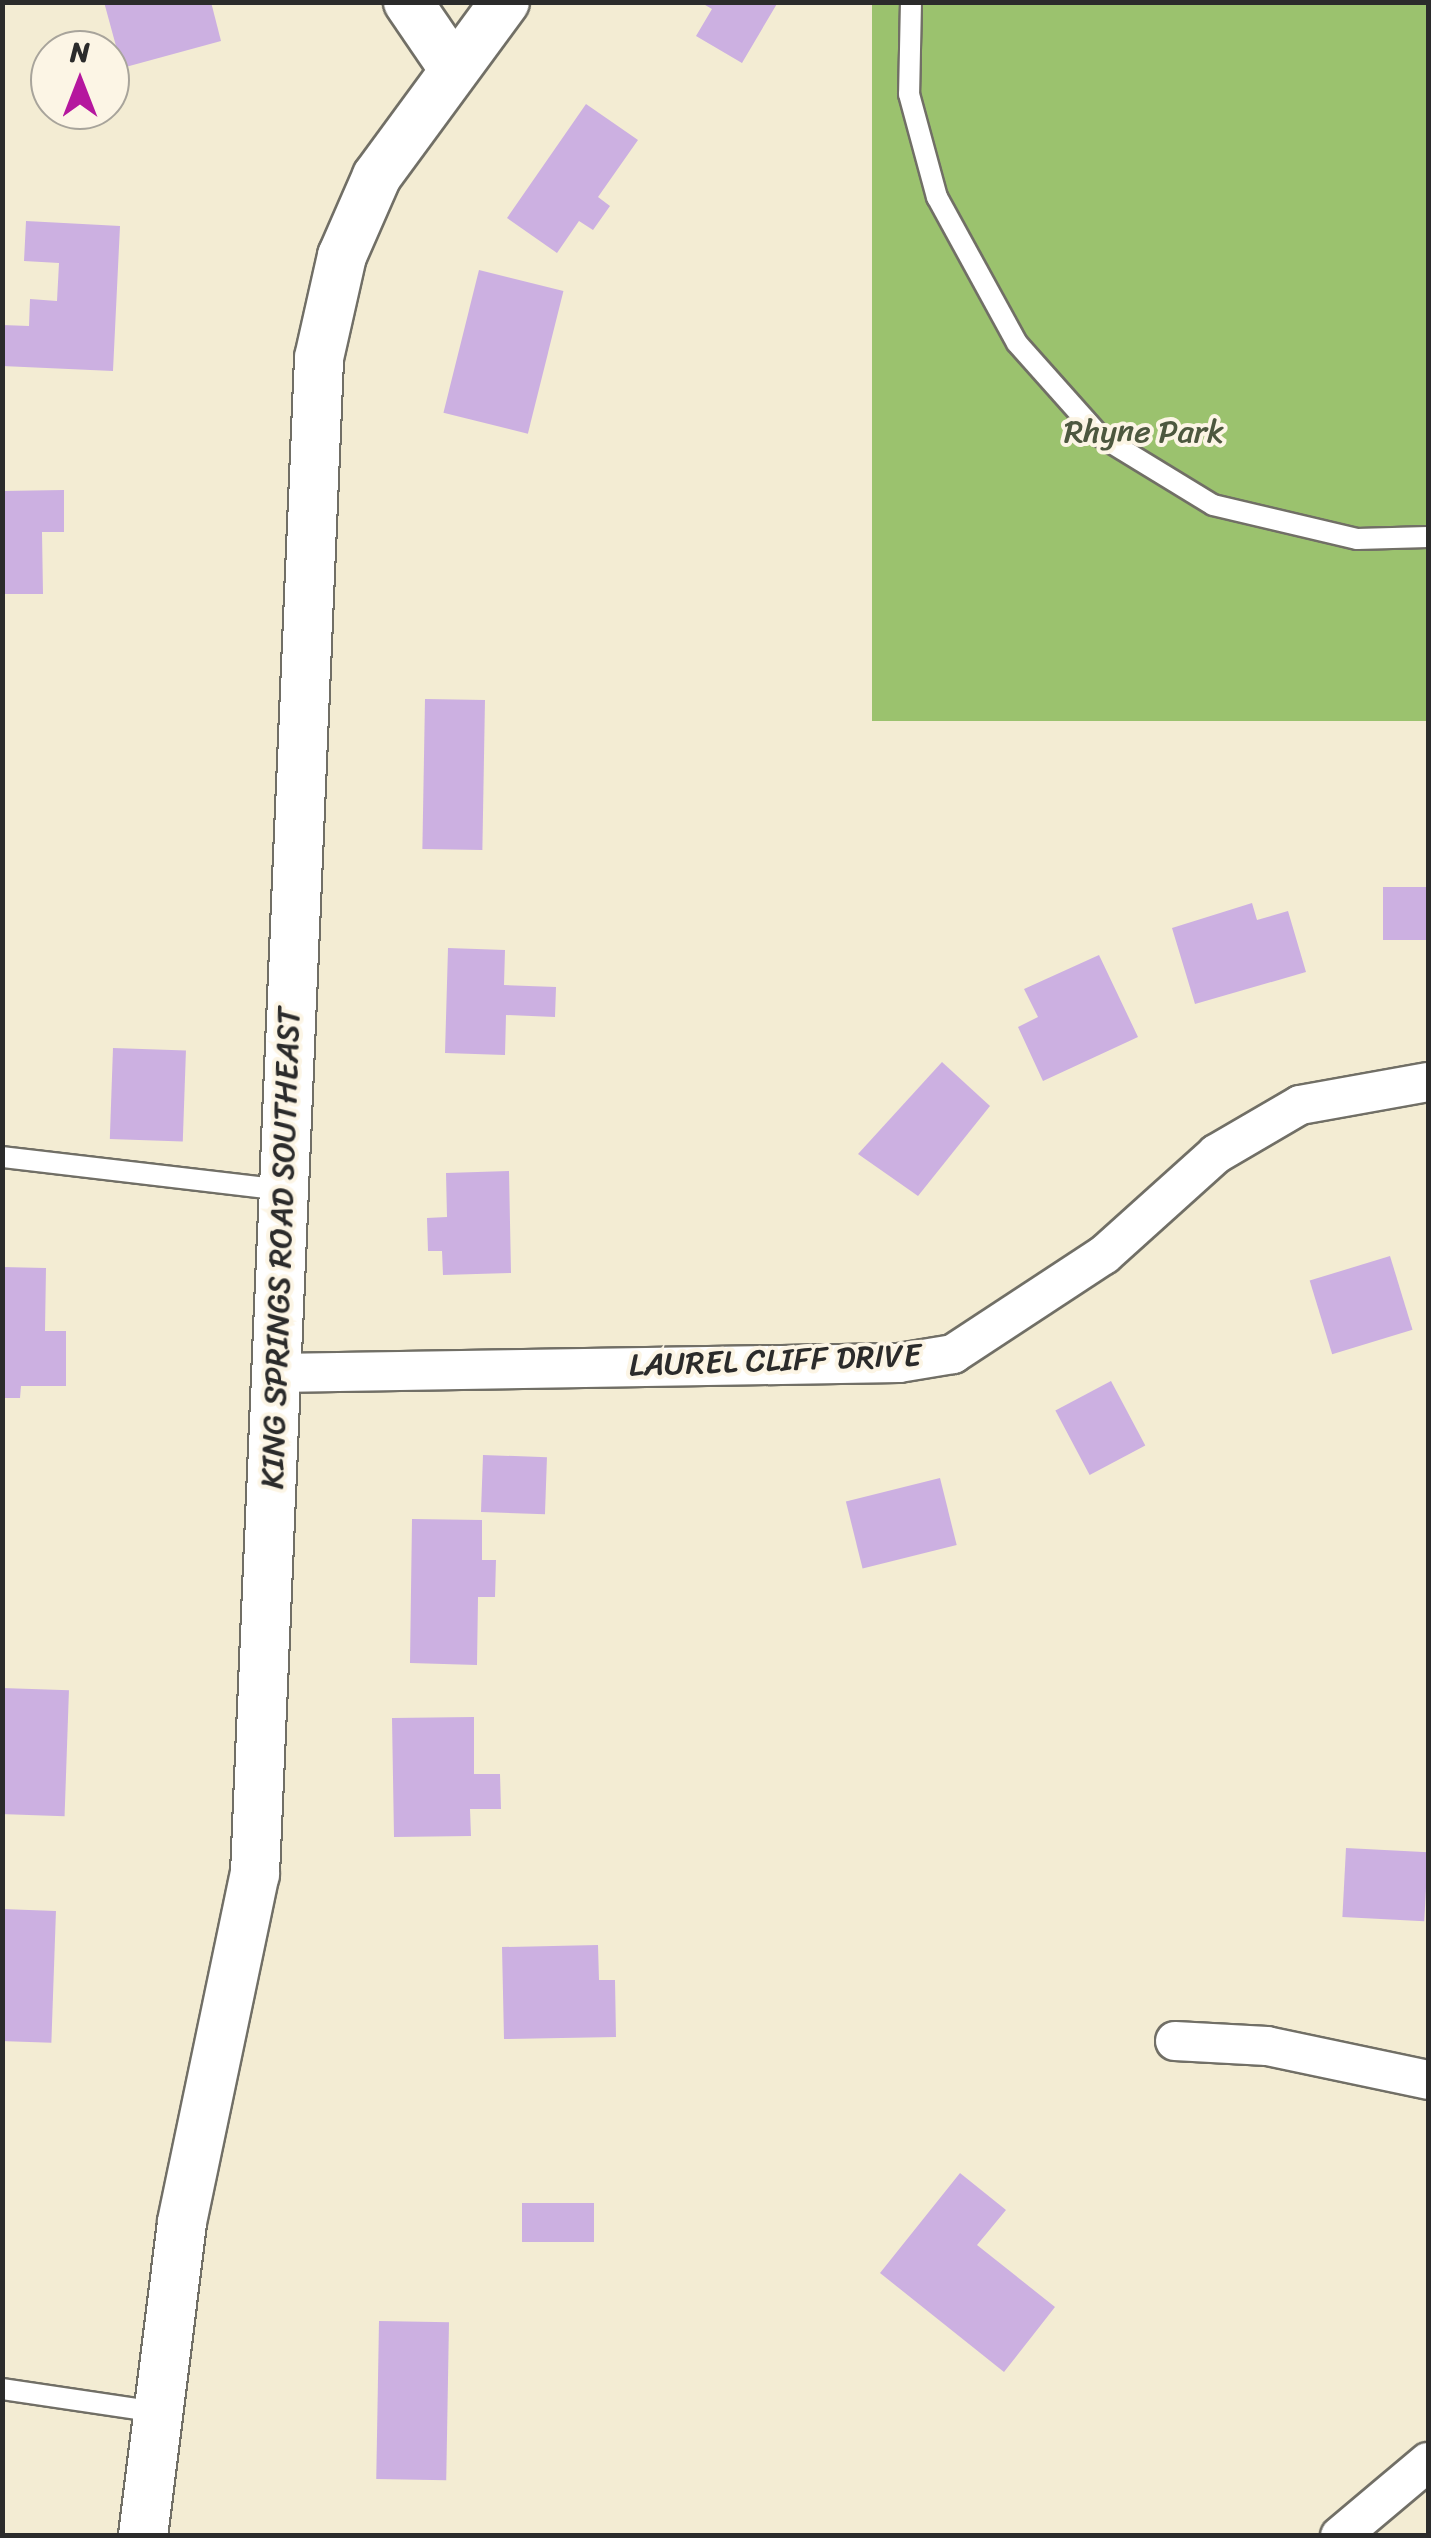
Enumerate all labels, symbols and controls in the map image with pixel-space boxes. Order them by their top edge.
text: N [70,27,90,76]
north arrow [30,30,130,130]
park label: Rhyne Park [1064,413,1224,451]
street label: KING SPRINGS ROAD SOUTHEAST [253,1004,309,1492]
street label: LAUREL CLIFF DRIVE [627,1337,923,1385]

